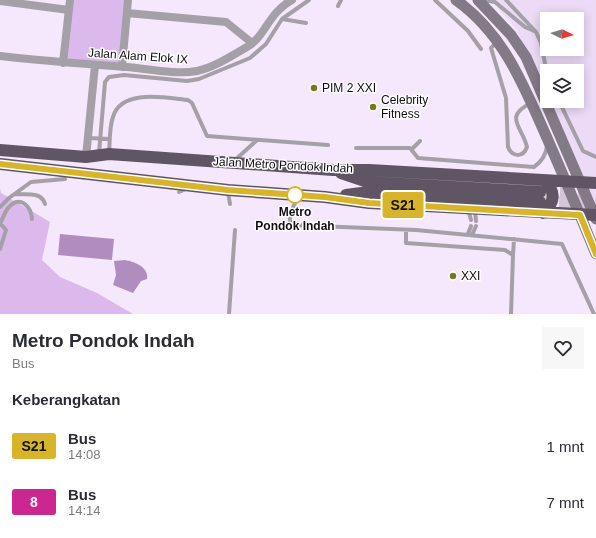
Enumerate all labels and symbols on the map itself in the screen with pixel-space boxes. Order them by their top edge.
north arrow [540,12,584,56]
street label: Jalan Alam Elok IX [88,46,188,66]
place label: PIM 2 XXI [322,81,376,95]
marker: PIM 2 XXI [309,83,319,93]
place label: Celebrity Fitness [381,93,428,121]
marker: Celebrity Fitness [368,102,378,112]
street label: Jalan Metro Pondok Indah [213,154,353,176]
marker: Metro Pondok Indah [286,186,304,204]
line badge: S21 [380,192,426,218]
place label: Metro Pondok Indah [255,205,335,233]
place label: XXI [461,269,480,283]
marker: XXI [448,271,458,281]

